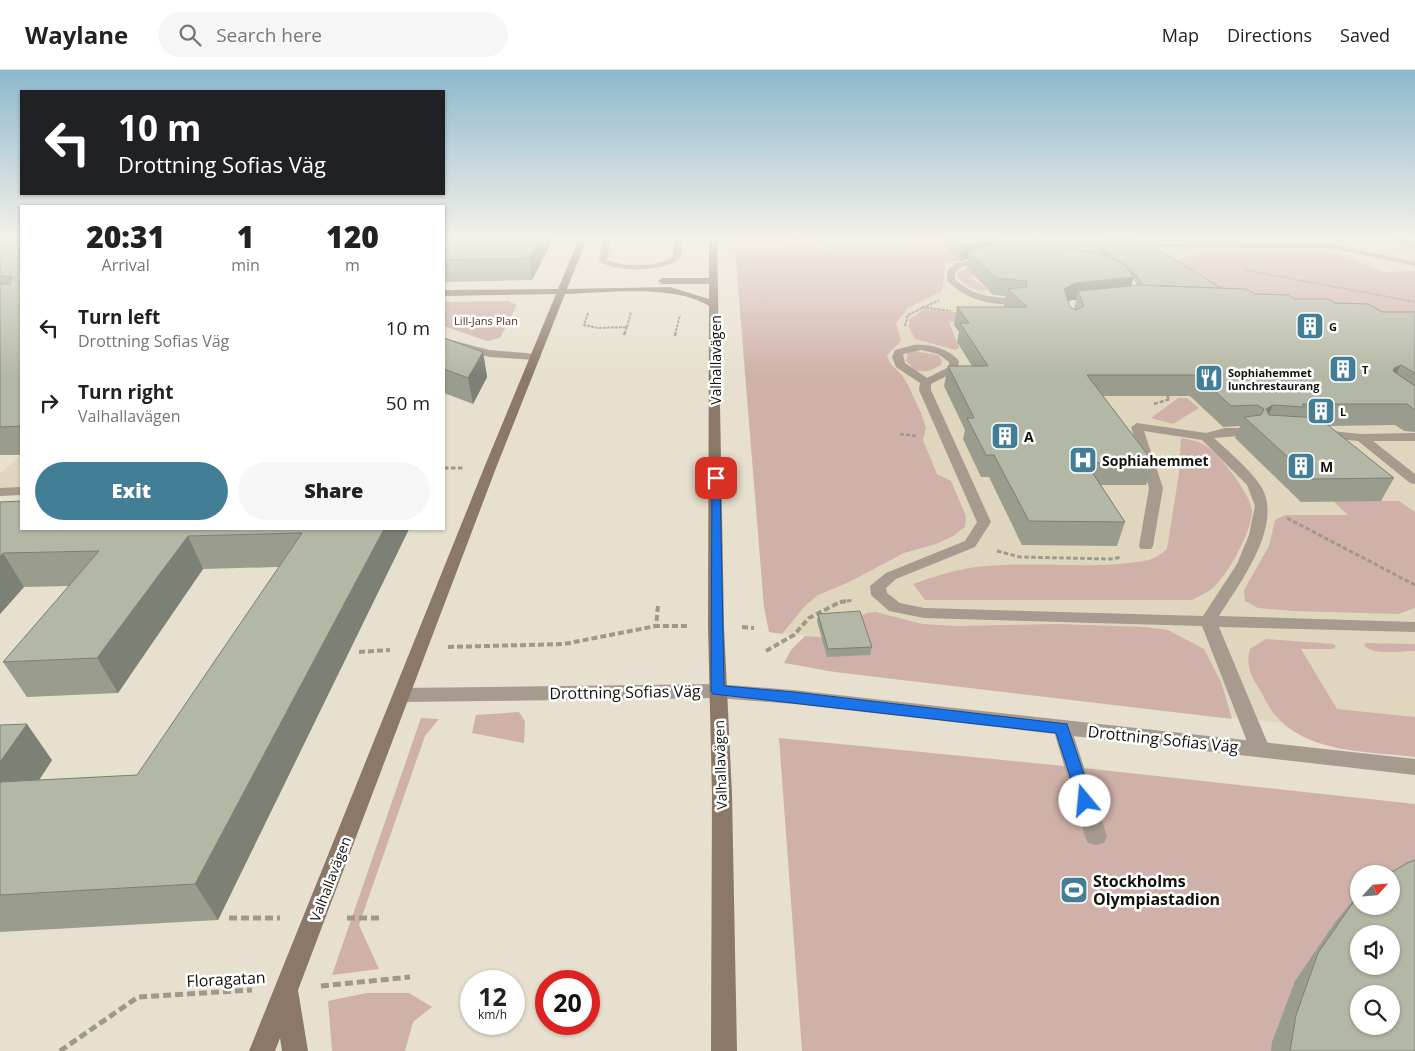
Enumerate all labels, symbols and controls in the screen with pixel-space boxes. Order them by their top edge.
search box [158,12,508,57]
text: Waylane [25,18,128,51]
icon: search [176,21,204,49]
text: Search here [216,22,322,48]
text: Map [1162,23,1199,47]
text: Directions [1227,23,1312,47]
text: Saved [1340,23,1390,47]
text: 10 m [118,104,201,151]
icon: left [35,110,100,175]
text: Drottning Sofias Väg [118,149,326,179]
text: 20:31 [86,216,165,257]
text: 1 [237,216,254,257]
text: 120 [326,216,379,257]
text: Arrival [102,254,150,276]
text: min [231,254,260,276]
text: m [345,254,360,276]
text: Turn left [78,304,160,330]
building icon: G [1295,311,1325,341]
park label: Lill-Jans Plan [454,313,518,328]
icon: left [35,314,63,342]
text: 10 m [386,315,430,341]
street label: Valhallavägen [706,315,725,405]
place label: G [1329,319,1337,334]
text: Drottning Sofias Väg [78,330,229,352]
building icon: T [1328,354,1358,384]
place label: T [1362,362,1369,377]
restaurant icon: Sophiahemmet lunchrestaurang [1194,363,1224,393]
place label: Sophiahemmet lunchrestaurang [1228,365,1320,393]
text: Turn right [78,379,173,405]
icon: right [35,389,63,417]
text: 50 m [386,390,430,416]
building icon: L [1306,396,1336,426]
place label: L [1340,404,1346,419]
text: Valhallavägen [78,405,181,427]
building icon: A [990,421,1020,451]
place label: A [1024,427,1034,446]
hospital icon: Sophiahemmet [1068,445,1098,475]
place label: Sophiahemmet [1102,451,1208,470]
building icon: M [1286,451,1316,481]
pin [695,457,737,499]
place label: M [1320,457,1333,476]
button: Exit [35,462,228,520]
button: Share [238,462,430,520]
icon: arrive [702,464,730,492]
street label: Drottning Sofias Väg [549,680,701,704]
street label: Valhallavägen [709,720,731,810]
street label: Drottning Sofias Väg [1087,720,1240,758]
position arrow [1058,774,1110,826]
street label: Valhallavägen [305,834,355,924]
north arrow [1350,865,1400,915]
map controls [1350,865,1400,1035]
place label: Stockholms Olympiastadion [1093,870,1220,910]
sports icon: Stockholms Olympiastadion [1059,875,1089,905]
button: sound [1350,925,1400,975]
street label: Floragatan [186,966,266,992]
speed limit sign: 20 [535,970,600,1035]
text: 12 [478,979,507,1013]
button: search [1350,985,1400,1035]
text: km/h [478,1006,507,1023]

